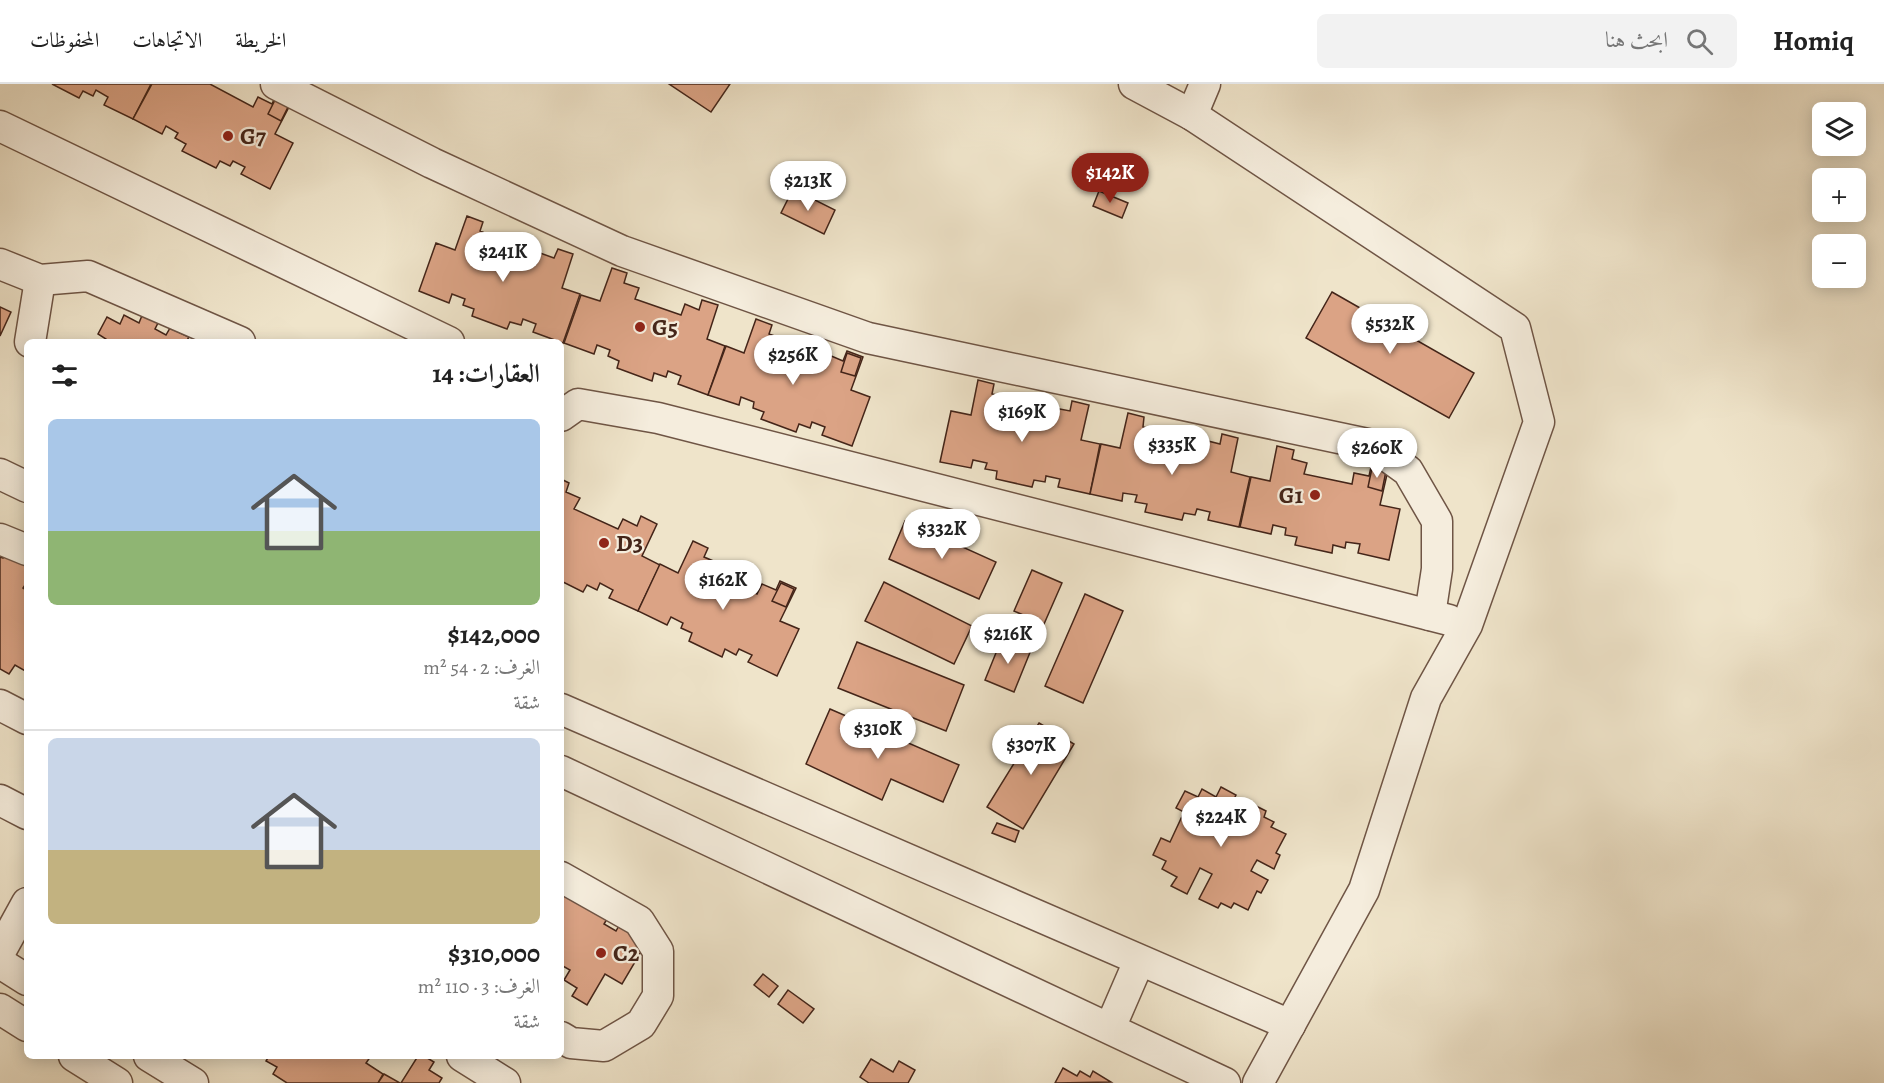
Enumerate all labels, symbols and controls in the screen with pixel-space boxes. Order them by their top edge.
search box [1317,14,1737,68]
text: Homiq [1773,22,1854,60]
text: ابحث هنا [1605,25,1668,55]
icon: search [1683,25,1716,58]
text: المحفوظات [30,26,99,54]
text: الاتجاهات [132,26,202,54]
text: الخريطة [235,26,286,54]
map controls [1812,102,1866,288]
button: layers [1812,102,1866,156]
place label: G7 [240,120,267,152]
marker: G7 [221,129,235,143]
pin: $142K [1068,153,1152,204]
text: $142K [1086,159,1134,186]
pin: $213K [766,161,850,212]
text: $213K [784,167,832,194]
button: + [1812,168,1866,222]
pin: $241K [461,232,545,283]
button: − [1812,234,1866,288]
text: $241K [479,238,527,265]
pin: $532K [1348,304,1432,355]
text: $532K [1365,310,1415,337]
place label: G5 [652,311,678,343]
marker: G5 [633,320,647,334]
pin: $256K [751,335,835,386]
text: $256K [768,341,818,368]
text: العقارات: 14 [432,356,540,391]
icon: filters [48,359,81,392]
pin: $169K [980,392,1064,443]
text: $169K [998,398,1046,425]
pin: $335K [1130,425,1214,476]
pin: $260K [1335,428,1419,479]
text: $335K [1148,431,1196,458]
text: $260K [1351,434,1403,461]
icon: home [240,458,348,566]
place label: G1 [1279,479,1303,511]
marker: G1 [1308,488,1322,502]
pin: $332K [900,509,984,560]
text: $332K [917,515,967,542]
place label: D3 [616,527,643,559]
marker: D3 [597,536,611,550]
pin: $162K [681,560,765,611]
text: $162K [699,566,747,593]
pin: $216K [966,614,1050,665]
text: $142,000 [448,617,540,652]
text: $216K [984,620,1032,647]
text: الغرف: 2 · 54 m² [423,654,540,681]
text: شقة [514,689,540,716]
pin: $310K [836,709,920,760]
text: $310K [854,715,902,742]
pin: $307K [989,725,1073,776]
text: $307K [1006,731,1056,758]
icon: home [240,777,348,885]
pin: $224K [1179,797,1263,848]
text: $224K [1195,803,1247,830]
text: $310,000 [448,936,540,971]
place label: C2 [613,937,640,969]
marker: C2 [594,946,608,960]
text: الغرف: 3 · 110 m² [418,973,540,1000]
text: شقة [514,1008,540,1035]

